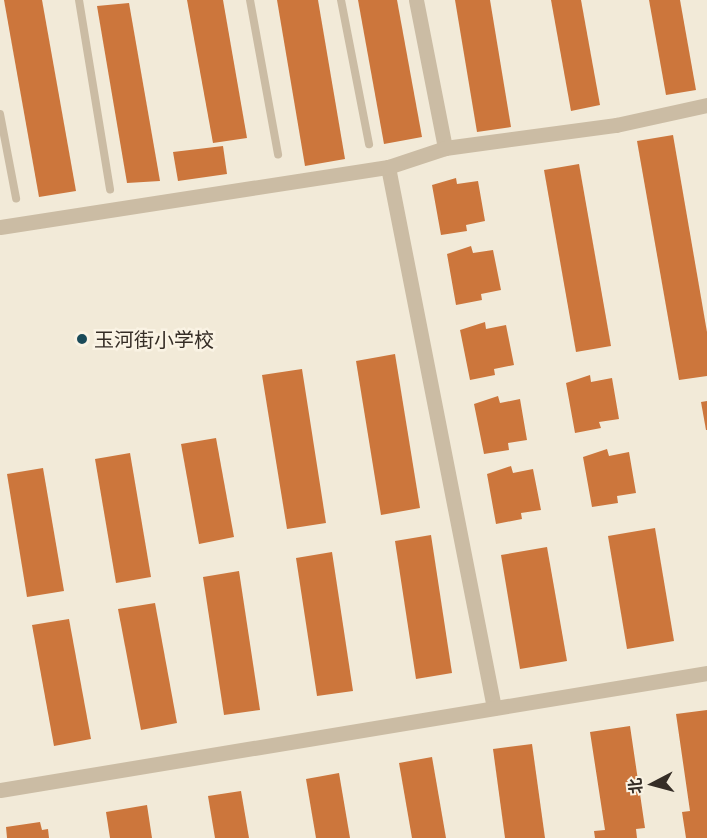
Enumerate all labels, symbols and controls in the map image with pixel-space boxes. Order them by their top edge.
place label: 玉河街小学校 [94,327,214,351]
marker: 玉河街小学校 [75,332,89,346]
north arrow [623,754,683,814]
text: 北 [624,777,646,795]

